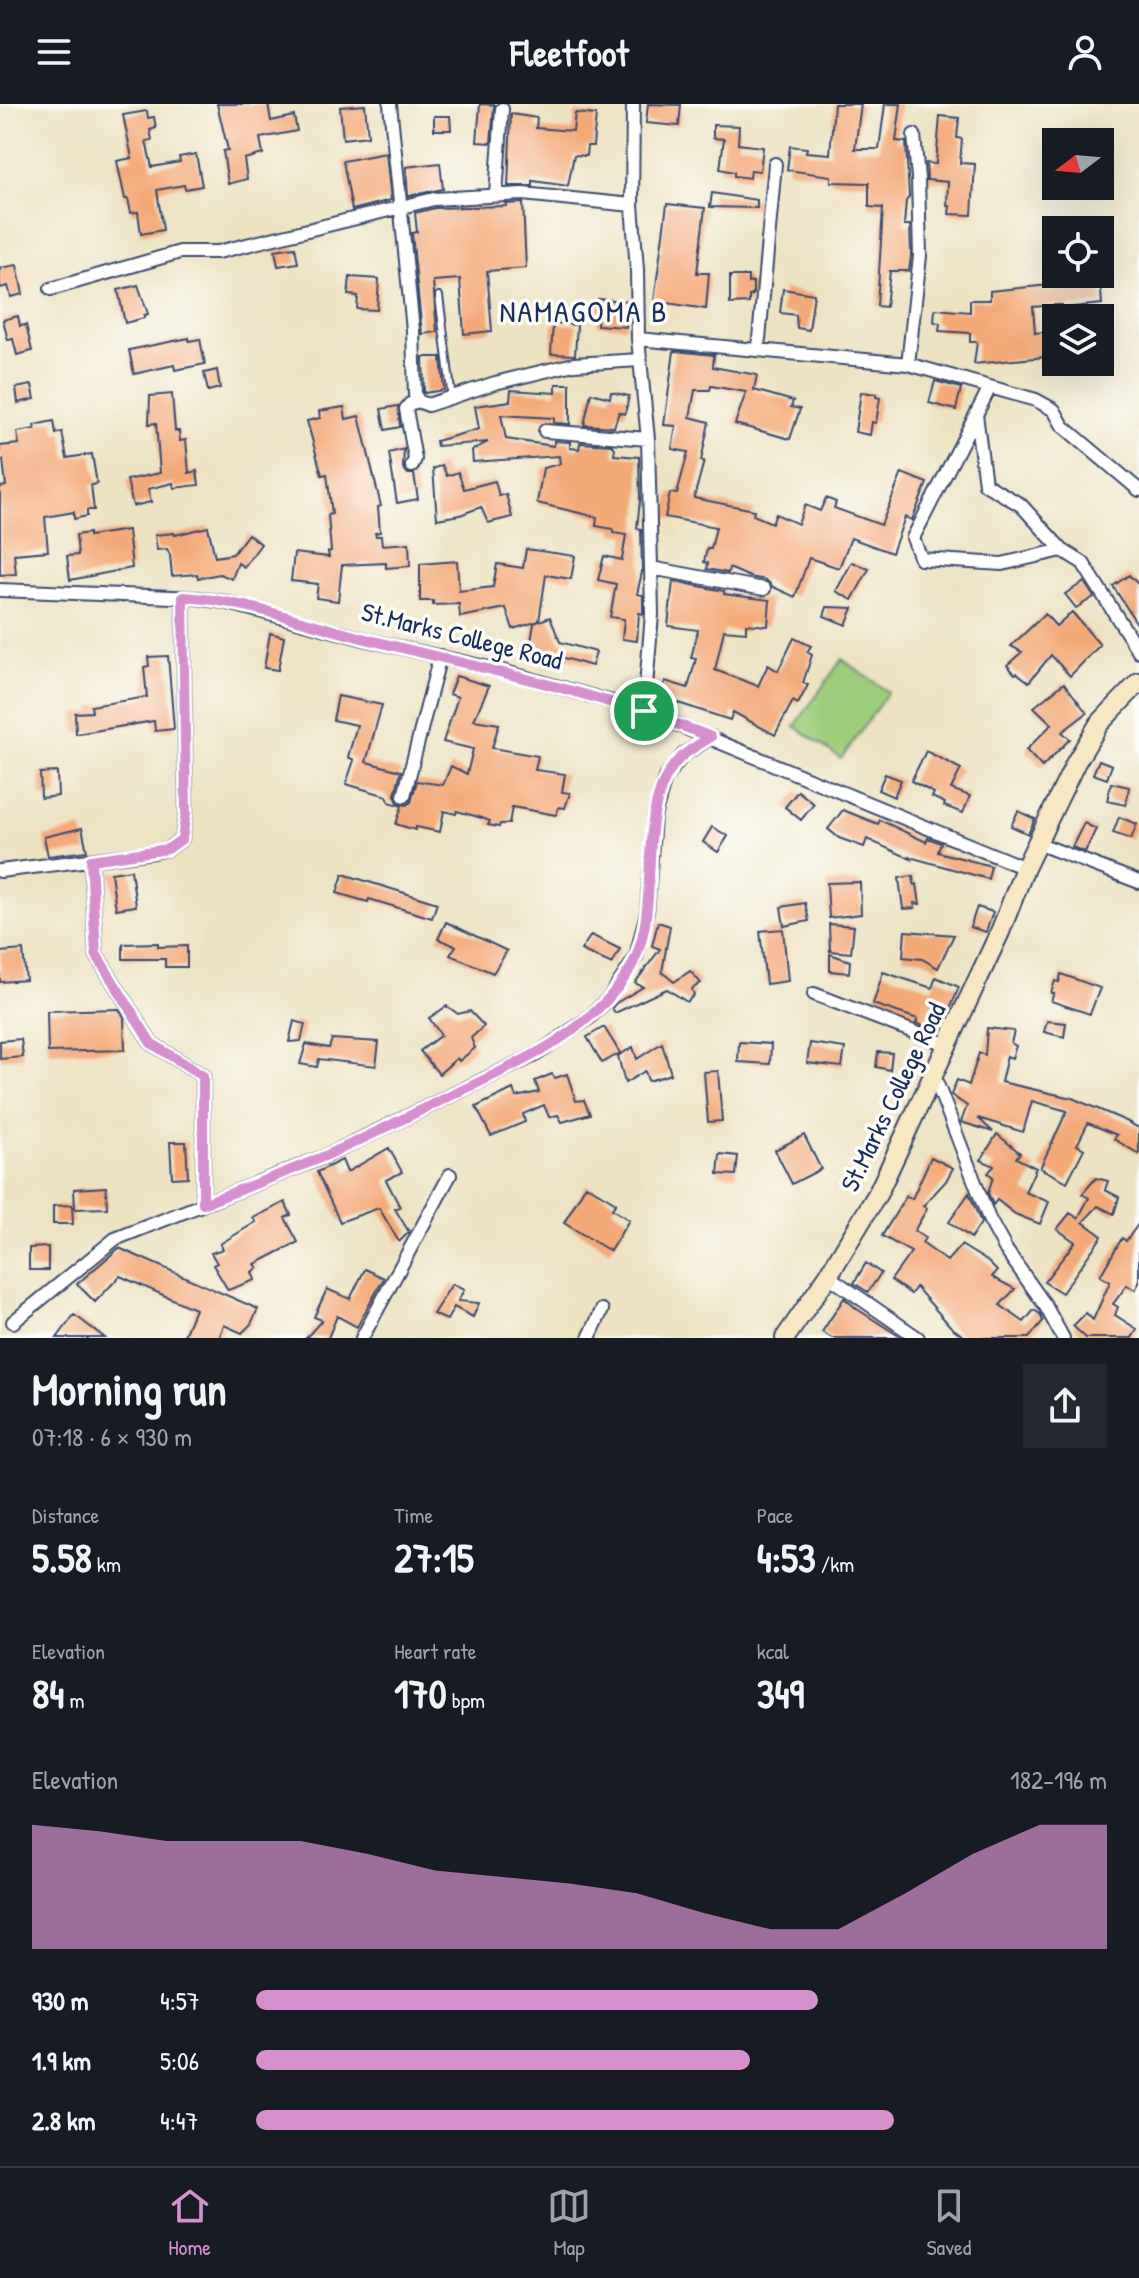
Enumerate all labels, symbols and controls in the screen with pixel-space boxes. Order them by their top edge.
text: Fleetfoot [510,28,629,77]
icon: menu [32,30,76,74]
icon: person [1063,30,1107,74]
north arrow [1042,128,1114,200]
map controls [1042,128,1114,376]
button: locate [1042,216,1114,288]
district label: NAMAGOMA B [500,291,668,331]
button: layers [1042,304,1114,376]
street label: St.Marks College Road [358,594,566,677]
pin [610,677,678,745]
icon: arrive [622,689,666,733]
street label: St.Marks College Road [832,997,953,1197]
text: Morning run [32,1359,227,1419]
button: share [1023,1364,1107,1448]
text: 07:18 · 6 × 930 m [32,1419,192,1454]
text: Distance [32,1500,99,1530]
text: Time [394,1500,433,1530]
text: Pace [757,1500,793,1530]
text: 5.58 [32,1530,92,1584]
text: 27:15 [394,1530,474,1584]
text: 4:53 [757,1530,816,1584]
text: km [92,1549,121,1579]
text: /km [816,1549,854,1579]
text: Elevation [32,1636,105,1666]
text: Heart rate [394,1636,477,1666]
text: kcal [757,1636,789,1666]
text: 84 [32,1666,64,1720]
text: 170 [394,1666,447,1720]
text: 349 [757,1666,804,1720]
text: m [64,1685,84,1715]
text: bpm [447,1685,485,1715]
text: Elevation [32,1762,118,1797]
text: 182–196 m [1010,1762,1107,1797]
text: 930 m [32,1983,89,2018]
text: 4:57 [160,1983,200,2018]
text: 1.9 km [32,2043,91,2078]
text: 5:06 [160,2043,199,2078]
text: 2.8 km [32,2103,95,2138]
text: 4:47 [160,2103,198,2138]
tab: Home [168,2184,212,2262]
tab: Map [547,2184,591,2262]
tab: Saved [926,2184,971,2262]

